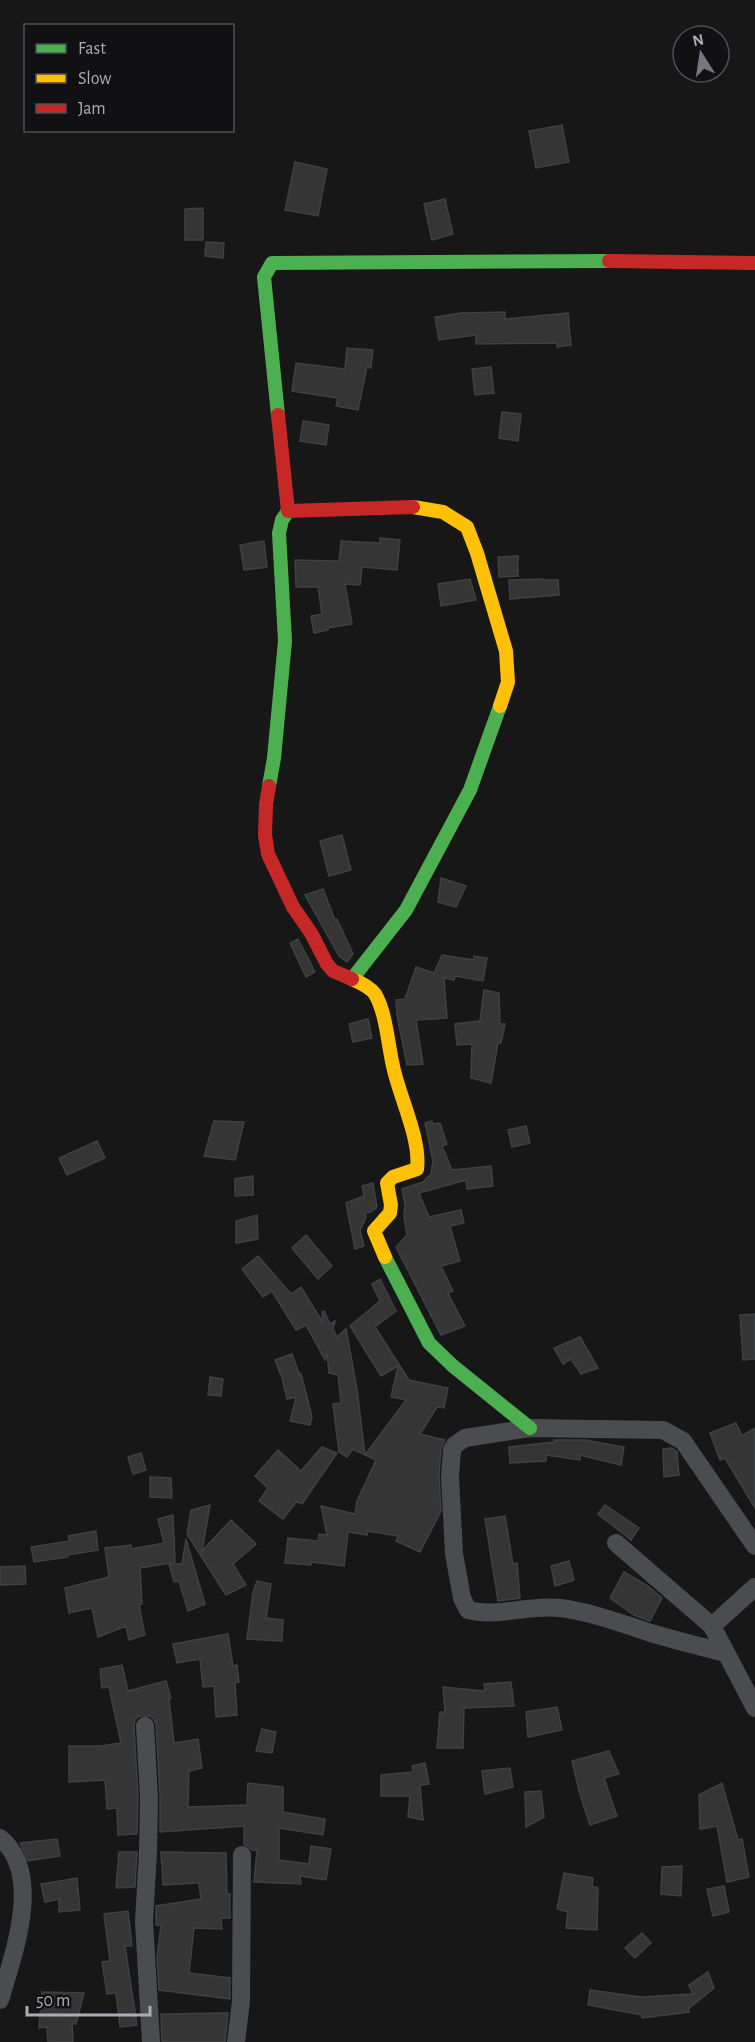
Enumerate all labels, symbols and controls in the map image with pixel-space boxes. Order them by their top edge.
legend [24,24,234,132]
north arrow [671,24,731,84]
text: N [691,31,705,49]
text: Fast [78,40,106,58]
text: Slow [78,70,111,88]
text: Jam [78,100,106,118]
scale bar [27,1979,150,2017]
text: 50 m [36,1992,70,2010]

